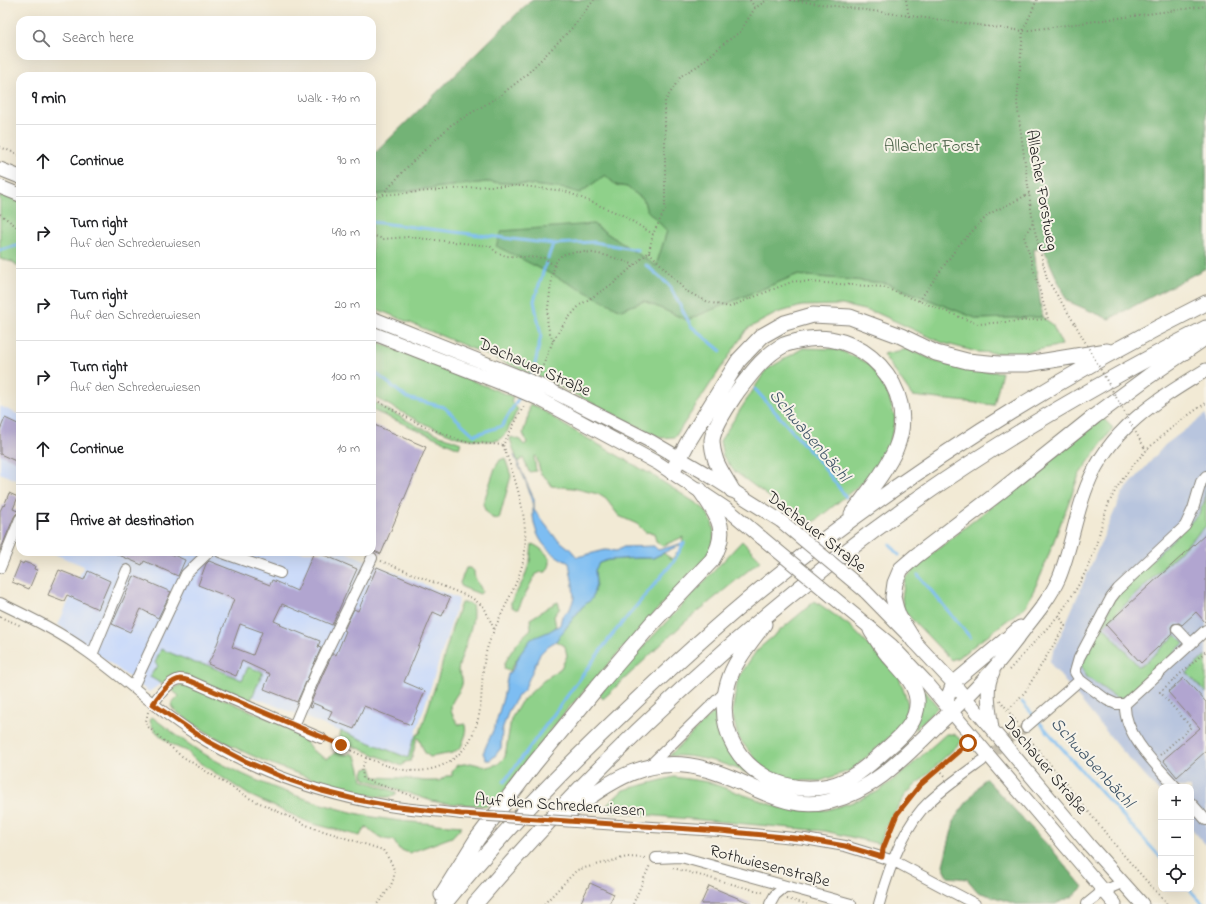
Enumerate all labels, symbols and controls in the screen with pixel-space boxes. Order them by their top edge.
search box [16,16,376,60]
icon: search [30,27,52,49]
text: Search here [62,27,134,49]
text: 9 min [32,86,66,111]
text: Walk · 710 m [297,89,360,108]
street label: Allacher Forstweg [1017,128,1064,253]
park label: Allacher Forst [884,134,980,159]
icon: ahead [32,150,54,172]
text: Continue [70,150,124,172]
text: 90 m [337,151,360,170]
text: Turn right [70,212,128,234]
icon: right [32,222,54,244]
text: 490 m [332,223,360,242]
text: Auf den Schrederwiesen [70,234,200,253]
text: Turn right [70,284,128,306]
icon: right [32,294,54,316]
text: 20 m [335,295,360,314]
text: Auf den Schrederwiesen [70,306,200,325]
street label: Dachauer Straße [473,331,595,404]
text: Turn right [70,356,128,378]
icon: right [32,366,54,388]
text: 100 m [331,367,360,386]
text: Auf den Schrederwiesen [70,378,200,397]
water label: Schwabenbächl [762,384,856,490]
icon: ahead [32,438,54,460]
text: Continue [70,438,124,460]
text: 10 m [337,439,360,458]
street label: Dachauer Straße [760,485,872,579]
icon: arrive [32,510,54,532]
text: Arrive at destination [70,510,194,532]
street label: Dachauer Straße [996,711,1094,821]
water label: Schwabenbächl [1044,712,1141,816]
route start [959,734,977,752]
route end [332,736,350,754]
map controls [1158,784,1194,892]
button: + [1158,784,1194,820]
street label: Auf den Schrederwiesen [474,787,646,824]
button: − [1158,820,1194,856]
street label: Rothwiesenstraße [707,838,833,895]
button: locate [1158,856,1194,892]

